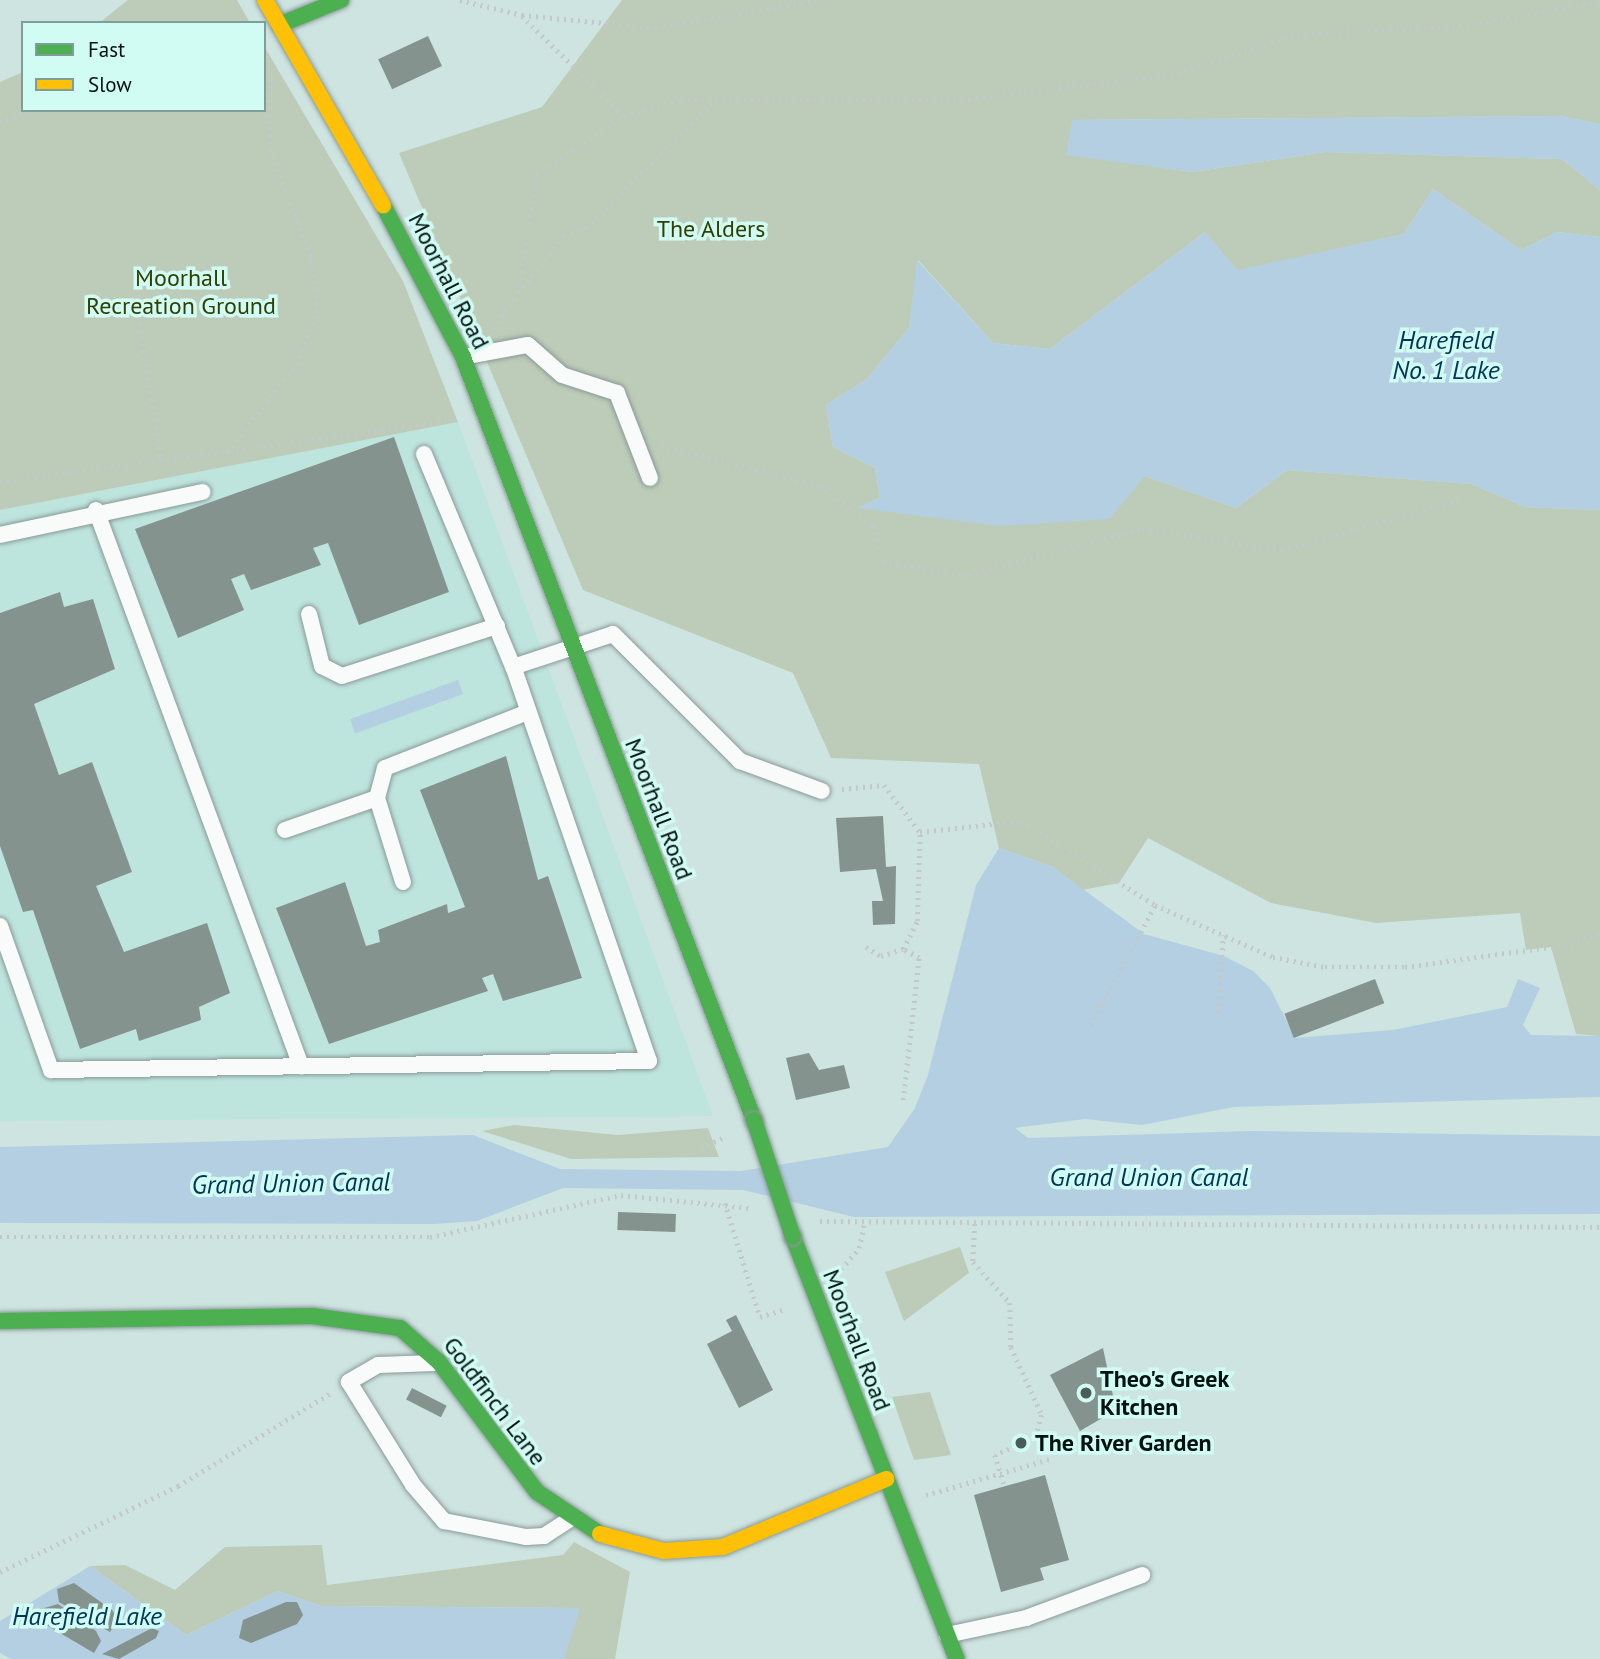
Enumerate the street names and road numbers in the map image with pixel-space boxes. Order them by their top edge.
street label: Moorhall Road [402,208,496,354]
street label: Moorhall Road [619,734,699,884]
street label: Moorhall Road [817,1265,897,1415]
street label: Goldfinch Lane [437,1331,553,1471]

